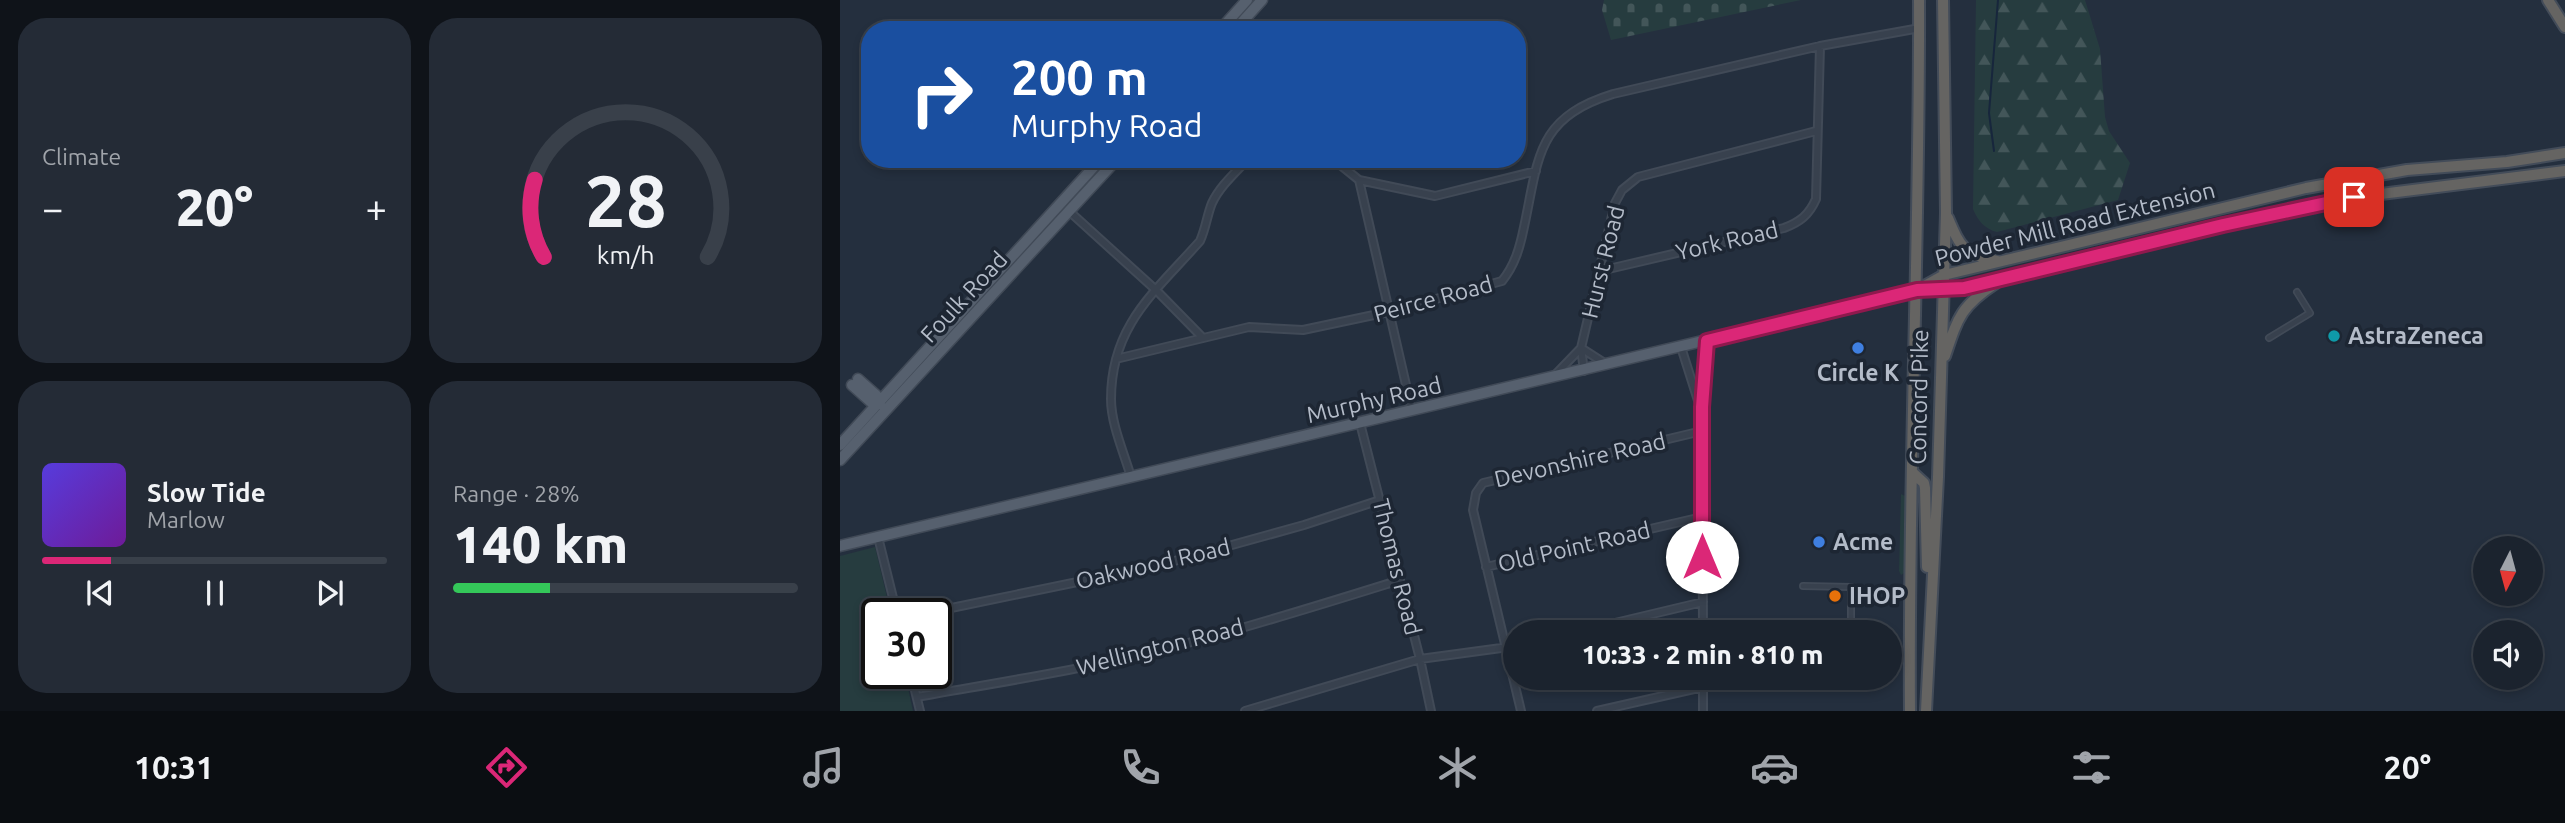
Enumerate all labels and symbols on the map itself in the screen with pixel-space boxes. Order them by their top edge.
pin [2324,167,2384,227]
street label: Powder Mill Road Extension [1932,177,2218,270]
street label: Hurst Road [1576,203,1629,321]
street label: York Road [1673,217,1781,264]
street label: Foulk Road [915,246,1012,347]
street label: Peirce Road [1371,271,1495,326]
place label: AstraZeneca [2348,323,2484,348]
marker: AstraZeneca [2326,328,2342,344]
street label: Concord Pike [1905,329,1932,465]
marker: Circle K [1850,340,1866,356]
place label: Circle K [1817,360,1900,385]
street label: Murphy Road [1304,372,1444,427]
street label: Devonshire Road [1492,428,1668,491]
street label: Thomas Road [1369,496,1426,637]
street label: Old Point Road [1495,517,1653,576]
position arrow [1665,520,1739,594]
place label: Acme [1833,529,1893,554]
street label: Oakwood Road [1073,534,1233,593]
marker: Acme [1811,534,1827,550]
north arrow [2473,536,2543,606]
place label: IHOP [1849,583,1905,608]
marker: IHOP [1827,588,1843,604]
speed limit sign: 30 [861,598,952,689]
street label: Wellington Road [1074,614,1246,679]

